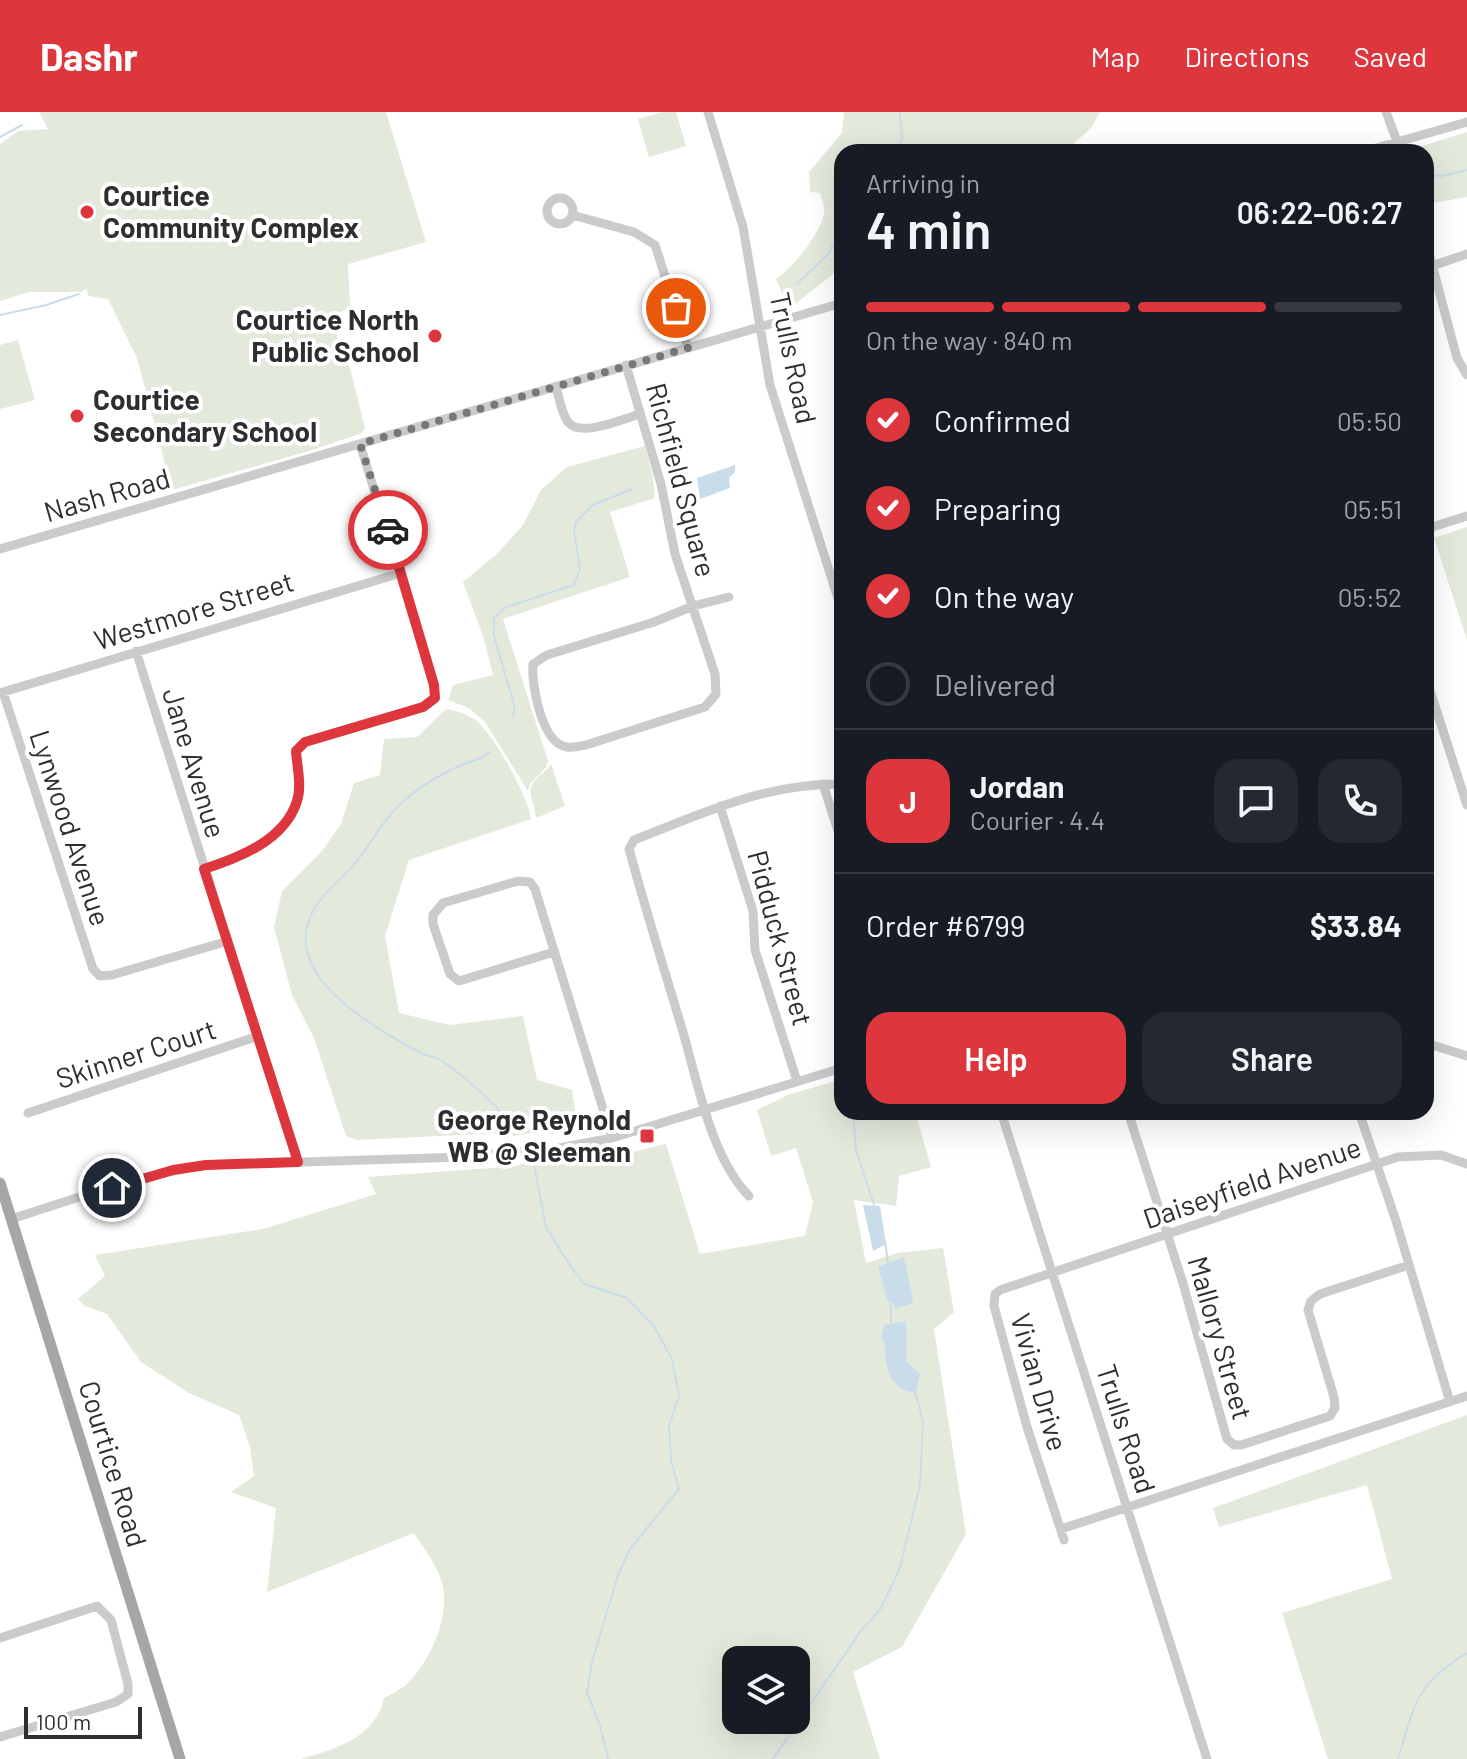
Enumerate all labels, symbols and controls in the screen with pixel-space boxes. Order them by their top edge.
text: Dashr [40,33,138,79]
text: Map [1091,39,1140,73]
text: Directions [1184,39,1310,73]
text: Saved [1354,39,1427,73]
text: Arriving in [866,167,980,198]
place label: Courtice Community Complex [103,178,359,244]
text: 06:22–06:27 [1237,194,1402,230]
text: 4 min [866,197,991,259]
marker: Courtice Community Complex [78,203,96,221]
pin [642,274,710,342]
icon: bag [654,286,698,330]
street label: Trulls Road [763,289,824,427]
place label: Courtice North Public School [236,302,419,368]
text: On the way · 840 m [866,324,1072,355]
marker: Courtice North Public School [426,327,444,345]
street label: Richfield Square [640,379,724,580]
place label: Courtice Secondary School [93,382,317,448]
icon: check [866,398,910,442]
text: Confirmed [934,402,1071,438]
text: 05:50 [1337,405,1402,436]
marker: Courtice Secondary School [68,407,86,425]
street label: Nash Road [40,460,174,528]
icon: check [866,486,910,530]
courier [348,490,428,570]
text: Preparing [934,490,1061,526]
text: 05:51 [1343,493,1402,524]
icon: car [366,508,410,552]
street label: Westmore Street [90,564,298,657]
icon: check [866,574,910,618]
text: On the way [934,578,1074,614]
text: 05:52 [1338,581,1402,612]
text: Delivered [934,666,1056,702]
street label: Jane Avenue [156,684,234,842]
street label: Lynwood Avenue [23,726,119,930]
button: chat [1214,759,1298,843]
button: phone [1318,759,1402,843]
text: Jordan [970,768,1065,804]
text: J [899,783,917,819]
text: Courier · 4.4 [970,804,1105,835]
street label: Pidduck Street [741,846,821,1029]
text: Order #6799 [866,907,1025,943]
text: $33.84 [1310,907,1402,943]
street label: Skinner Court [51,1011,220,1095]
button: Help [866,1012,1126,1104]
button: Share [1142,1012,1402,1104]
place label: George Reynold WB @ Sleeman [437,1102,631,1168]
marker: George Reynold WB @ Sleeman [638,1127,656,1145]
street label: Daiseyfield Avenue [1138,1129,1365,1235]
pin [78,1154,146,1222]
icon: home [90,1166,134,1210]
street label: Mallory Street [1181,1252,1261,1423]
street label: Vivian Drive [1004,1309,1076,1454]
street label: Trulls Road [1090,1360,1164,1497]
street label: Courtice Road [73,1376,155,1551]
map controls [722,1646,810,1734]
button: layers [722,1646,810,1734]
scale bar [24,1703,142,1739]
text: 100 m [36,1708,91,1734]

